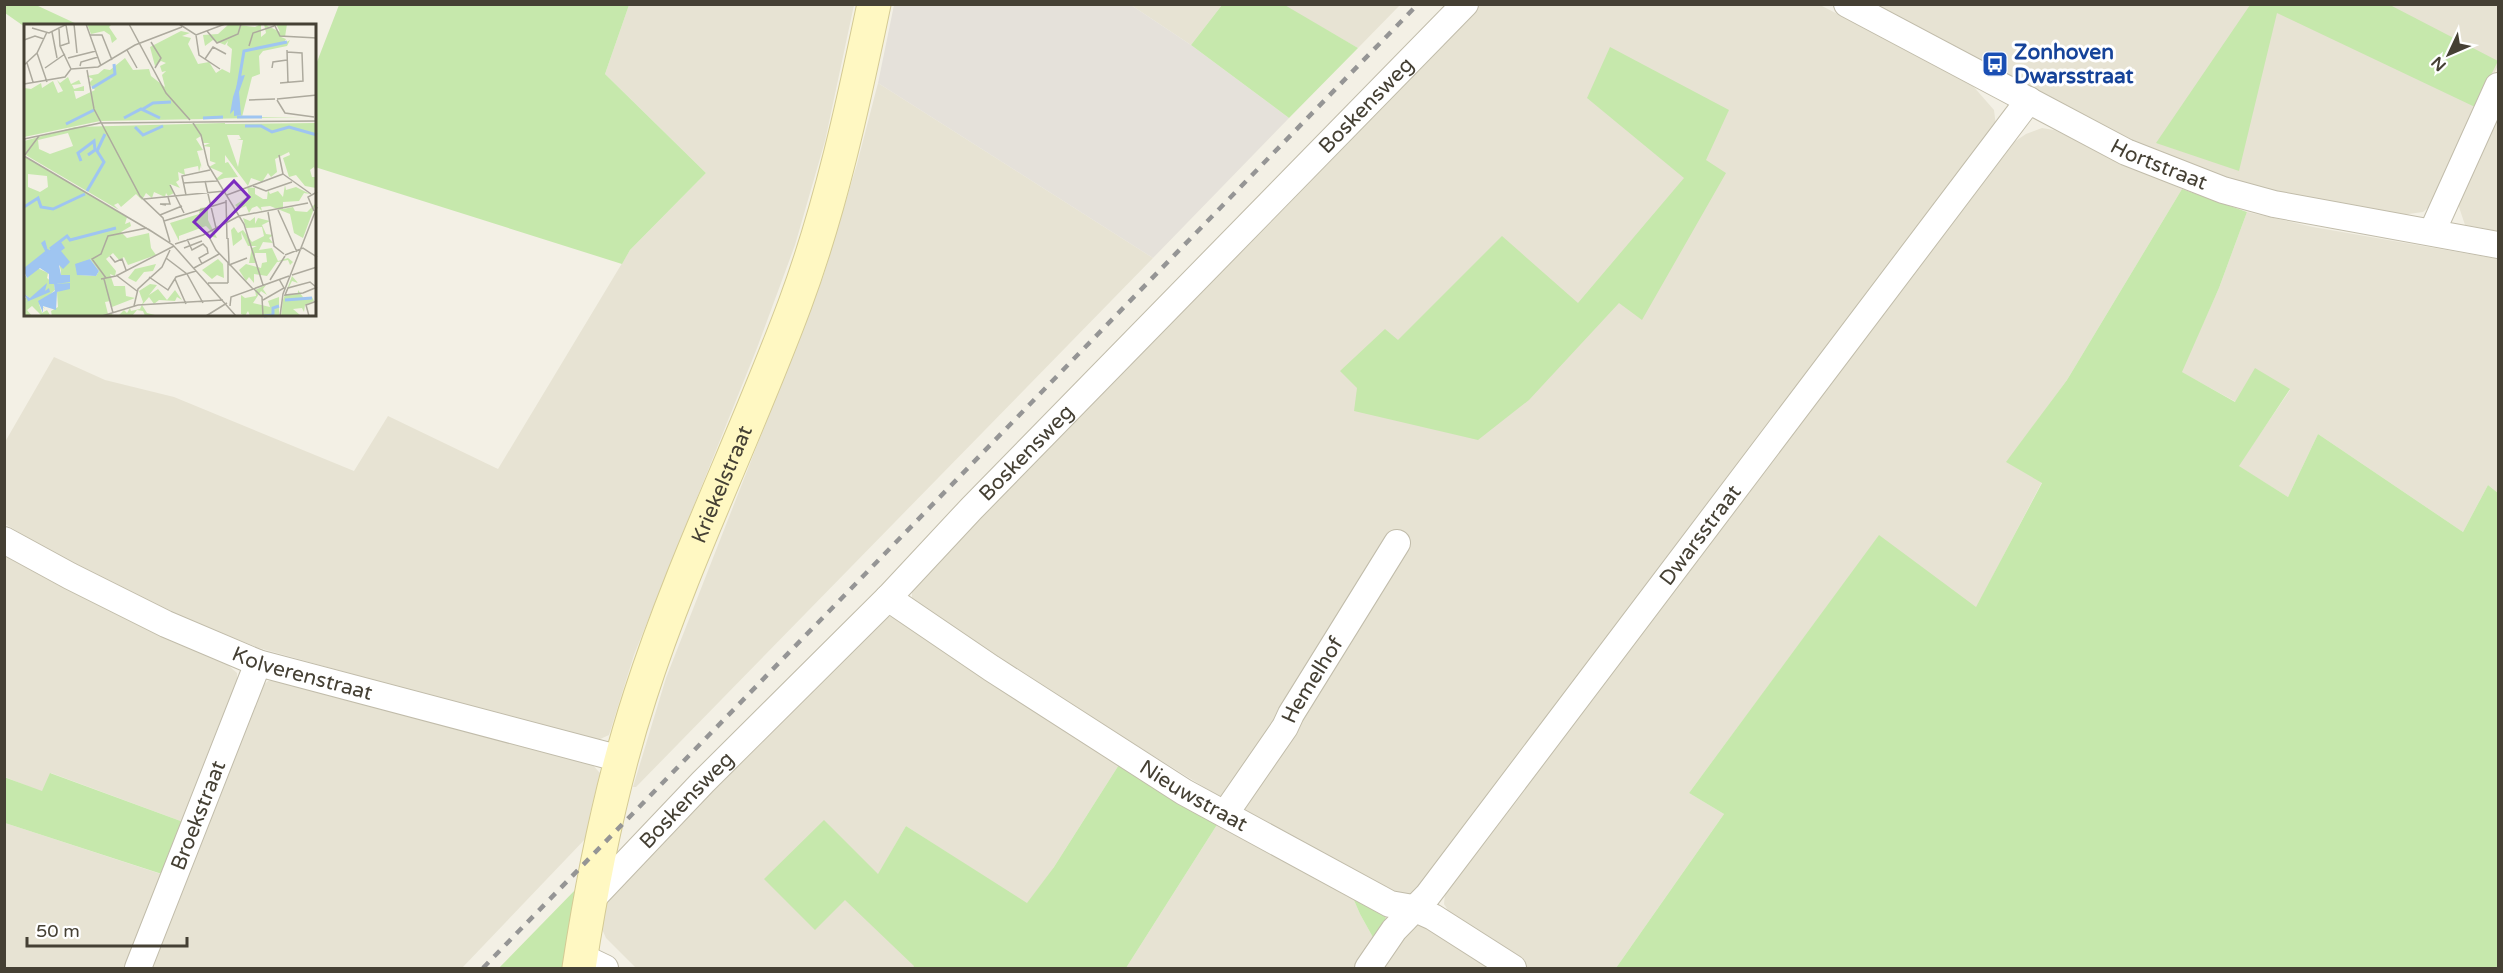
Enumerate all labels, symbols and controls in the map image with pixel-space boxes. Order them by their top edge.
inset map [24,24,316,316]
north arrow [2419,24,2479,84]
place label: Zonhoven Dwarsstraat [2014,40,2134,89]
bus stop icon: Zonhoven Dwarsstraat [1980,49,2010,79]
street label: Boskensweg [1314,52,1419,159]
text: N [2427,52,2451,75]
street label: Hortstraat [2106,134,2211,196]
street label: Boskensweg [974,400,1079,506]
street label: Kriekelstraat [686,422,758,547]
street label: Dwarsstraat [1654,480,1747,591]
street label: Hemelhof [1276,632,1349,727]
street label: Kolverenstraat [228,641,375,706]
street label: Boskensweg [634,747,739,854]
street label: Nieuwstraat [1135,755,1252,837]
street label: Broekstraat [166,757,231,874]
scale bar [27,910,188,948]
text: 50 m [36,920,80,942]

